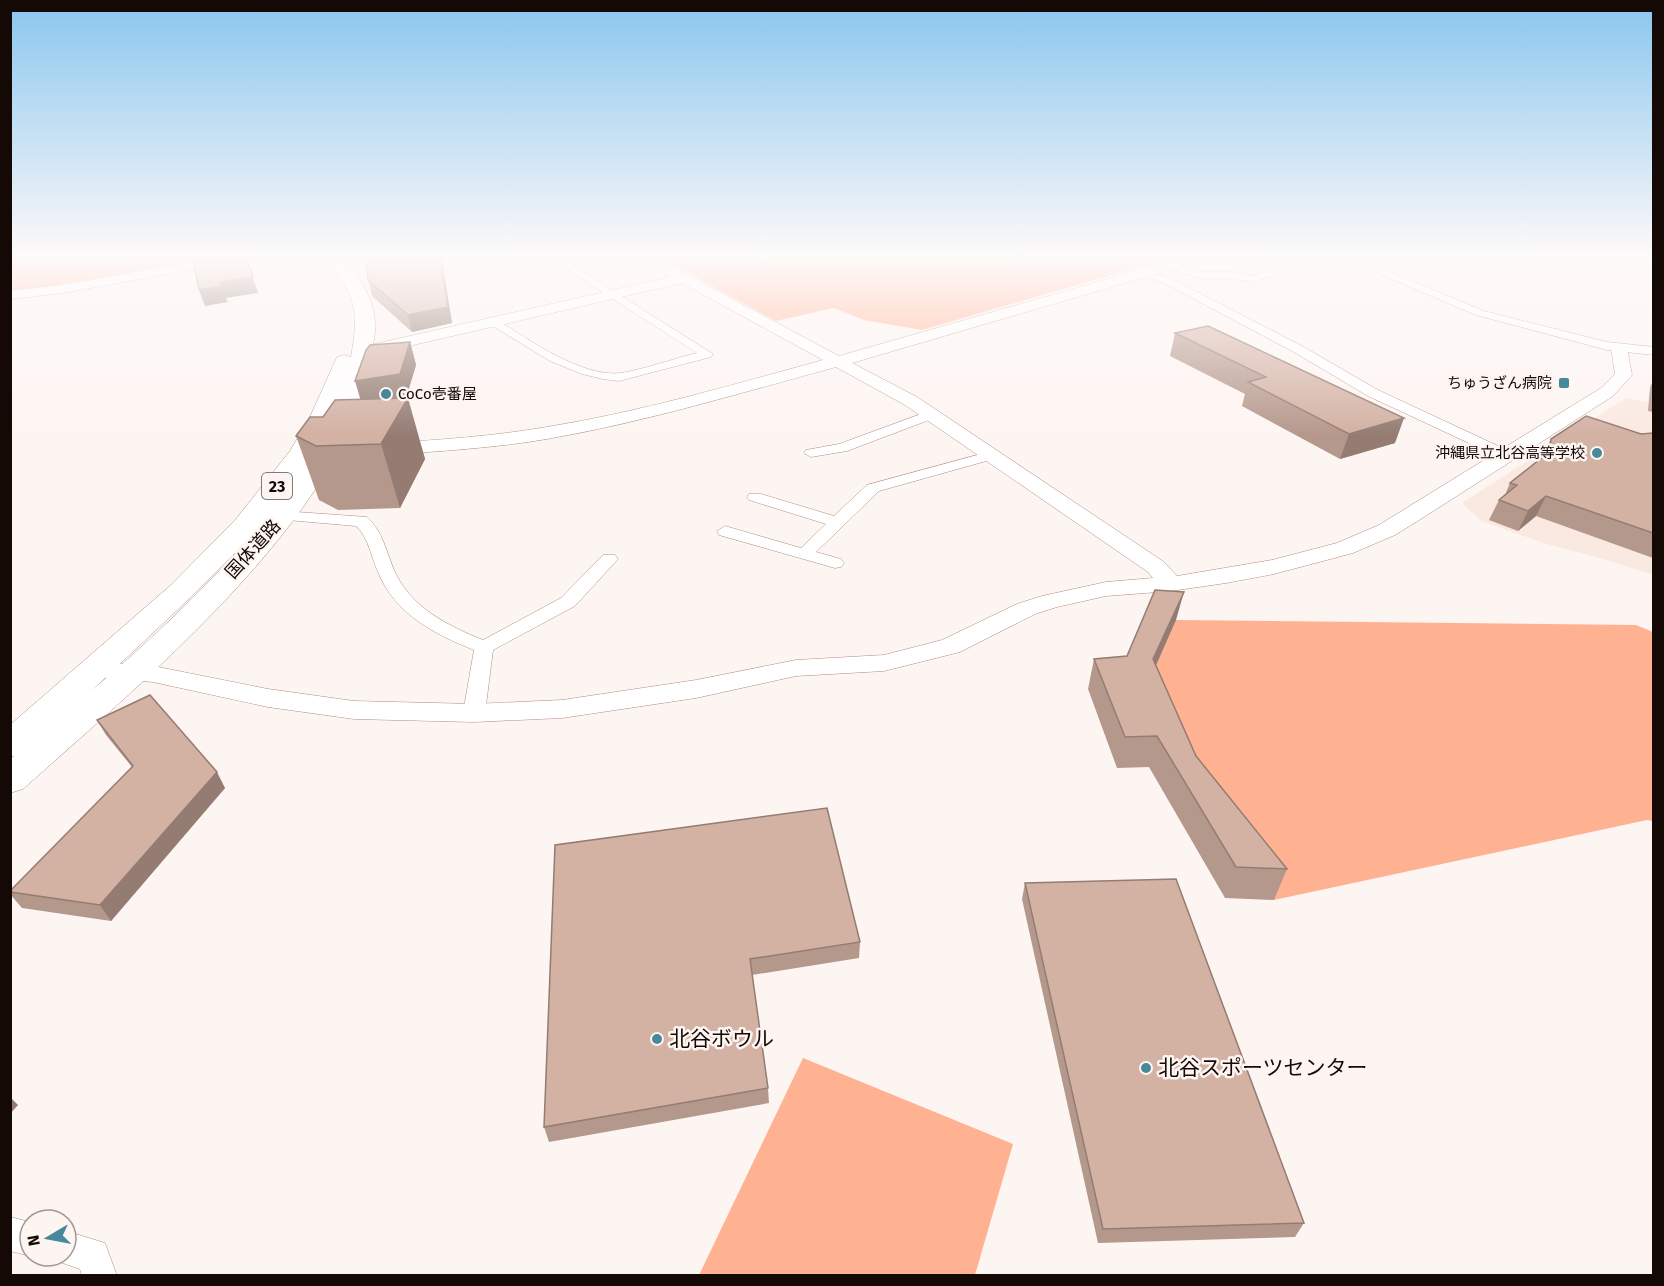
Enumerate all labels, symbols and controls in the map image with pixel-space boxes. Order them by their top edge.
place label: ちゅうざん病院 [1447,374,1552,392]
marker: ちゅうざん病院 [1557,376,1571,390]
place label: CoCo壱番屋 [398,385,477,403]
marker: CoCo壱番屋 [379,387,393,401]
place label: 沖縄県立北谷高等学校 [1435,444,1585,462]
marker: 沖縄県立北谷高等学校 [1590,446,1604,460]
road number: 23 [262,473,292,499]
street label: 国体道路 [221,515,285,583]
place label: 北谷ボウル [669,1026,774,1052]
marker: 北谷ボウル [650,1032,664,1046]
place label: 北谷スポーツセンター [1158,1055,1368,1081]
marker: 北谷スポーツセンター [1139,1061,1153,1075]
north arrow [18,1208,78,1268]
text: N [23,1234,44,1247]

